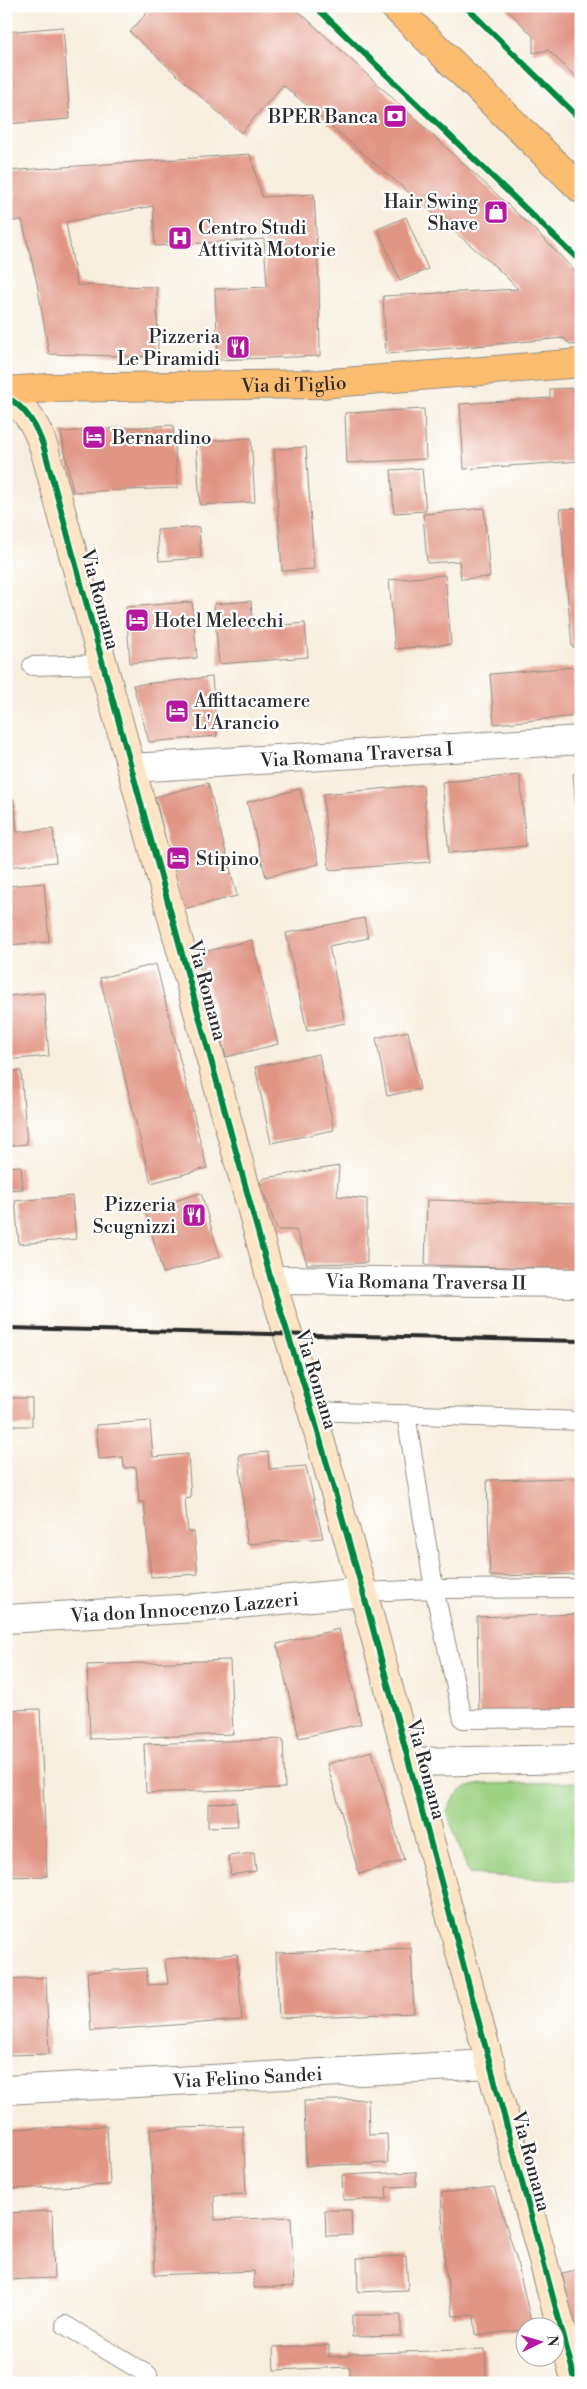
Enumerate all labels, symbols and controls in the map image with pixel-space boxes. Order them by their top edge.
bank icon: BPER Banca [382,103,408,129]
place label: BPER Banca [267,105,378,129]
place label: Hair Swing Shave [384,190,478,236]
shop icon: Hair Swing Shave [483,199,509,225]
place label: Centro Studi Attività Motorie [197,216,336,262]
hospital icon: Centro Studi Attività Motorie [167,225,193,251]
place label: Pizzeria Le Piramidi [117,325,220,371]
restaurant icon: Pizzeria Le Piramidi [225,334,251,360]
street label: Via di Tiglio [240,371,347,398]
hotel icon: Bernardino [81,424,107,450]
place label: Bernardino [111,426,212,450]
street label: Via Romana [75,545,125,653]
hotel icon: Hotel Melecchi [124,607,150,633]
place label: Hotel Melecchi [154,609,284,633]
place label: Affittacamere L'Arancio [193,689,310,735]
hotel icon: Affittacamere L'Arancio [164,698,190,724]
street label: Via Romana Traversa I [258,737,454,773]
hotel icon: Stipino [165,845,191,871]
place label: Stipino [196,847,259,871]
street label: Via Romana [182,936,232,1044]
place label: Pizzeria Scugnizzi [93,1193,176,1239]
restaurant icon: Pizzeria Scugnizzi [181,1202,207,1228]
street label: Via Romana Traversa II [325,1270,526,1295]
street label: Via Romana [289,1326,343,1432]
street label: Via don Innocenzo Lazzeri [69,1587,300,1628]
street label: Via Romana [401,1715,451,1823]
street label: Via Felino Sandei [171,2062,323,2094]
street label: Via Romana [506,2107,556,2215]
north arrow [514,2316,564,2366]
text: N [543,2335,561,2347]

